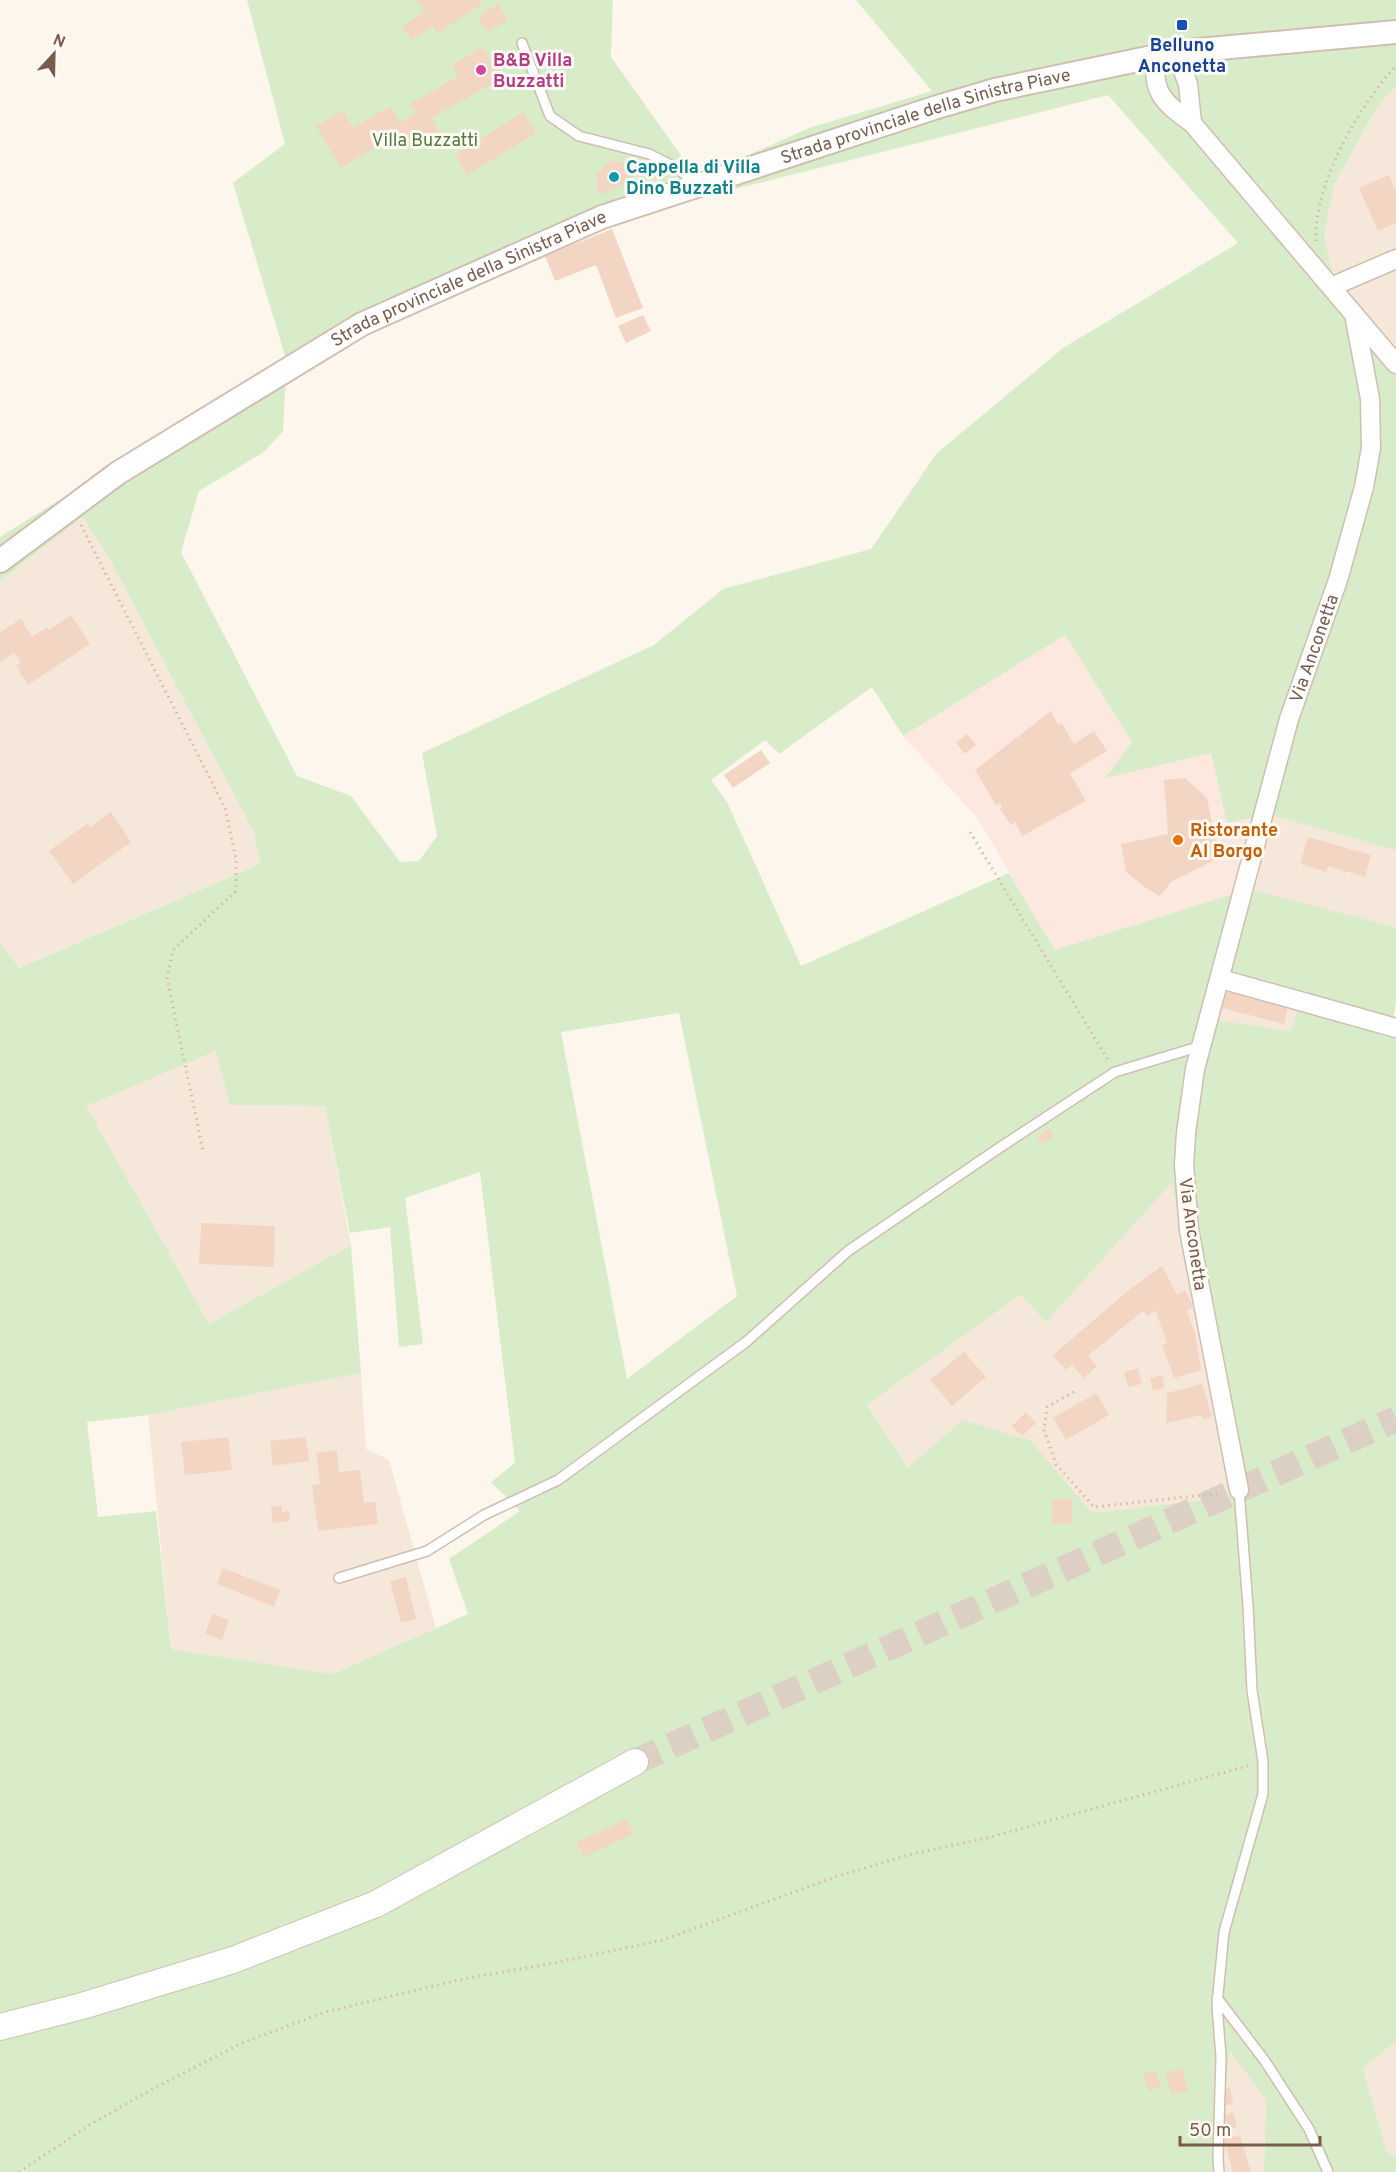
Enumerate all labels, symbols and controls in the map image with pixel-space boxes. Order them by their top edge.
marker: Belluno Anconetta [1175,18,1189,32]
north arrow [24,24,84,84]
text: N [50,31,68,53]
place label: Belluno Anconetta [1138,35,1226,79]
place label: B&B Villa Buzzatti [493,50,572,94]
marker: B&B Villa Buzzatti [474,63,488,77]
street label: Strada provinciale della Sinistra Piave [778,64,1073,171]
park label: Villa Buzzatti [372,130,478,153]
place label: Cappella di Villa Dino Buzzati [626,157,761,201]
marker: Cappella di Villa Dino Buzzati [607,170,621,184]
street label: Strada provinciale della Sinistra Piave [327,206,611,353]
street label: Via Anconetta [1286,591,1345,706]
place label: Ristorante Al Borgo [1190,820,1278,864]
marker: Ristorante Al Borgo [1171,833,1185,847]
street label: Via Anconetta [1172,1176,1211,1292]
scale bar [1180,2109,1320,2147]
text: 50 m [1189,2120,1231,2143]

